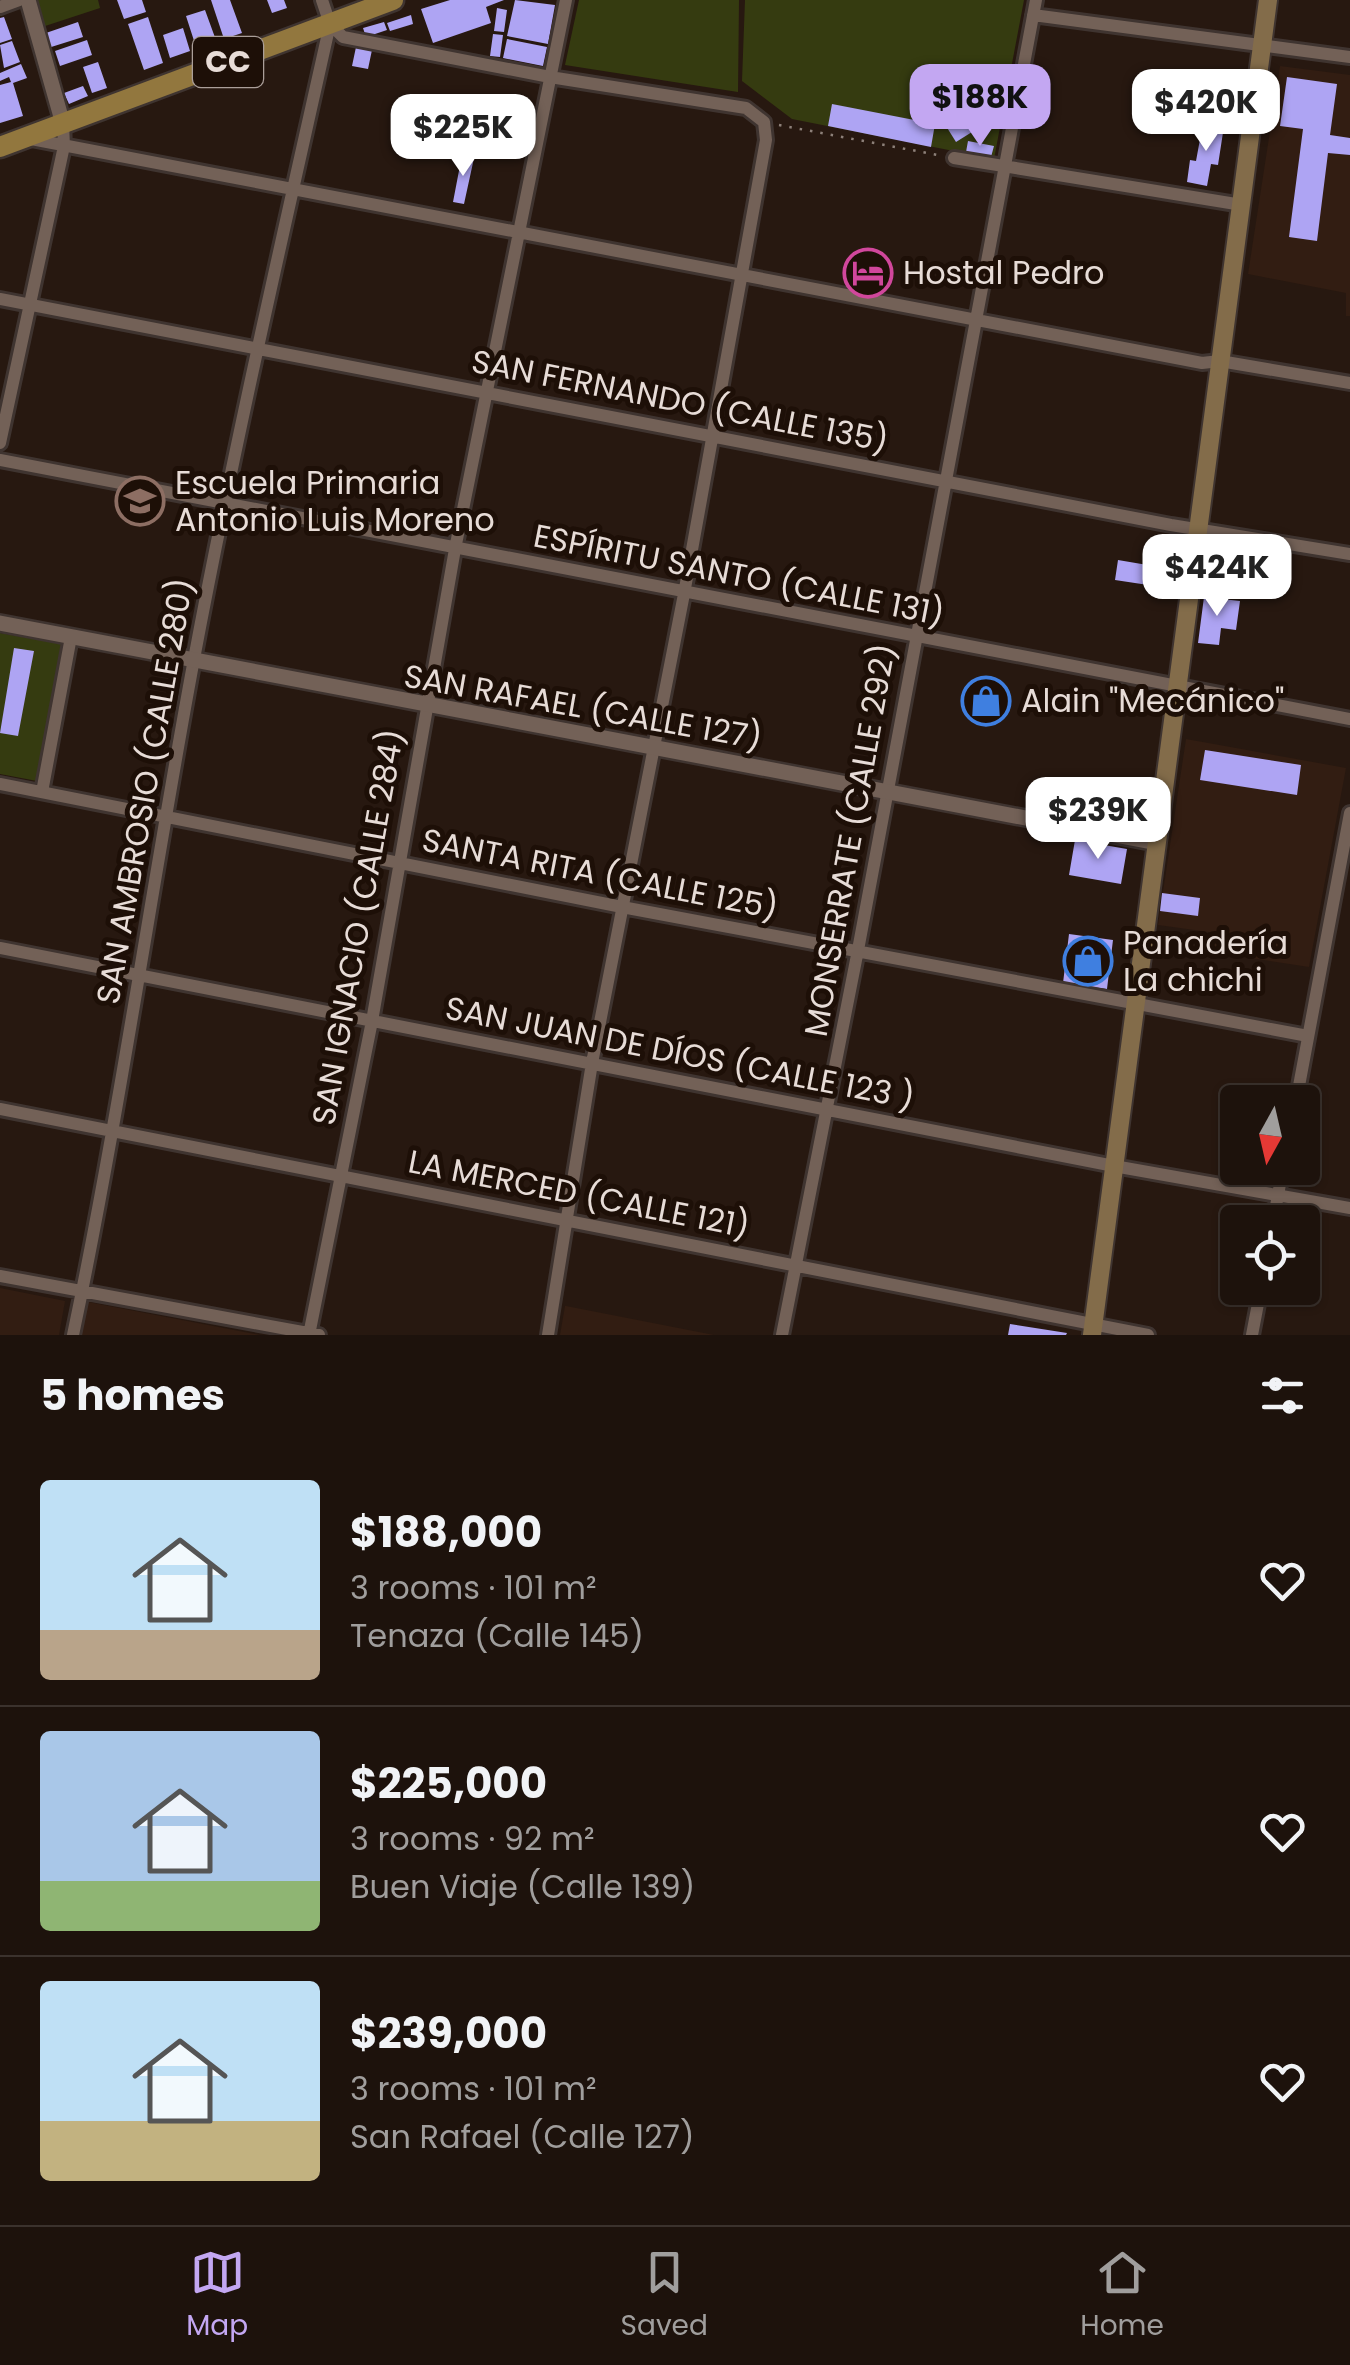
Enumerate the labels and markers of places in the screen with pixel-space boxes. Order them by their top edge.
pin: $188K [910,64,1050,149]
pin: $420K [1136,69,1276,154]
pin: $225K [393,94,533,179]
hotel icon: Hostal Pedro [842,247,894,299]
place label: Hostal Pedro [903,250,1104,295]
place label: Escuela Primaria Antonio Luis Moreno [175,460,495,542]
school or university icon: Escuela Primaria Antonio Luis Moreno [114,475,166,527]
pin: $424K [1147,534,1287,619]
shop icon: Alain "Mecánico" [960,675,1012,727]
place label: Alain "Mecánico" [1021,678,1284,723]
pin: $239K [1028,777,1168,862]
place label: Panadería La chichi [1123,920,1288,1002]
shop icon: Panadería La chichi [1062,935,1114,987]

